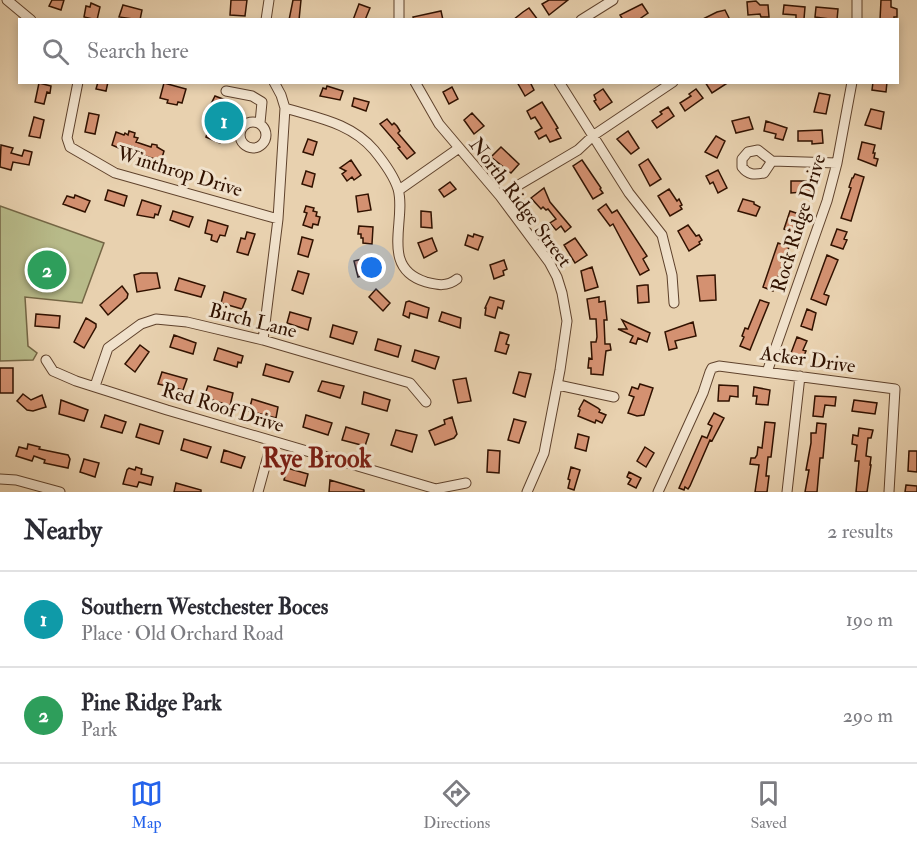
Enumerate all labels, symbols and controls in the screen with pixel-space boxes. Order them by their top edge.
search box [18,18,899,84]
icon: search [39,35,72,68]
text: Search here [87,37,189,65]
pin: 1 [204,98,244,144]
street label: North Ridge Street [464,133,578,272]
street label: Winthrop Drive [113,140,246,203]
street label: Rock Ridge Drive [766,151,831,295]
pin: 2 [28,248,66,292]
your location [357,253,386,282]
street label: Birch Lane [206,297,299,343]
street label: Acker Drive [758,340,857,379]
street label: Red Roof Drive [159,377,287,438]
district label: Rye Brook [262,443,372,476]
text: Nearby [24,515,102,547]
text: 2 results [827,519,893,544]
text: Southern Westchester Boces [81,593,328,621]
text: 1 [40,607,47,632]
text: 190 m [846,607,893,632]
text: Place · Old Orchard Road [81,621,284,646]
text: Pine Ridge Park [81,689,222,717]
text: 2 [38,703,49,728]
text: 290 m [843,703,893,728]
text: Park [81,717,117,742]
tab: Map [130,777,163,833]
tab: Directions [423,777,490,833]
tab: Saved [750,777,787,833]

